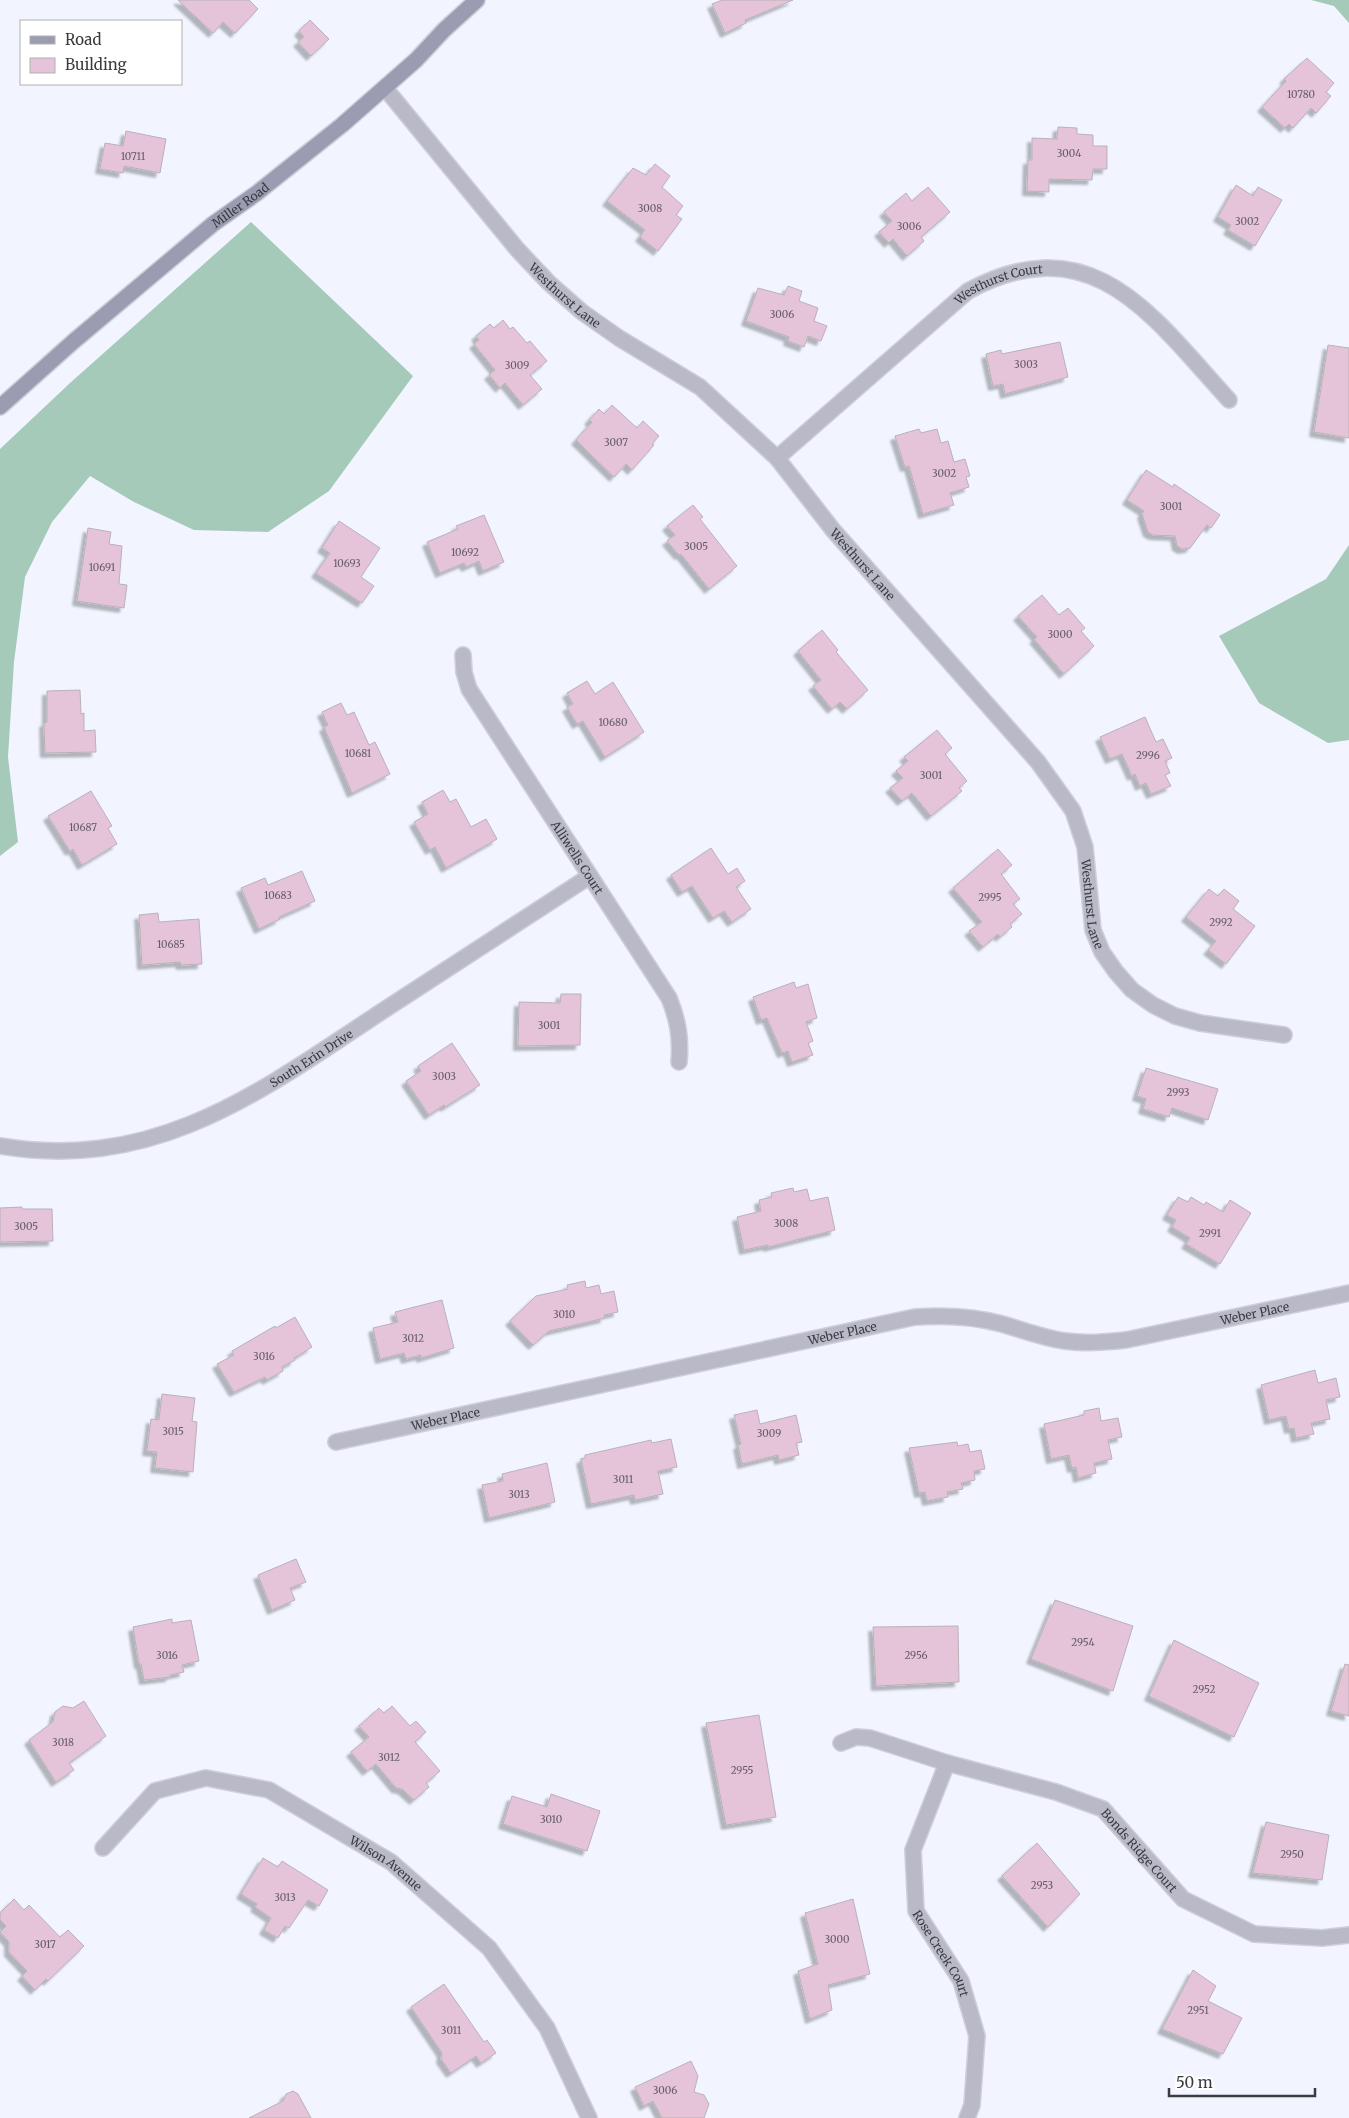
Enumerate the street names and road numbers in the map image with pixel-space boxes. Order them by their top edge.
street label: Miller Road [208,179,272,230]
street label: Westhurst Lane [526,259,604,330]
street label: Westhurst Court [950,261,1043,308]
street label: Westhurst Lane [827,524,899,603]
street label: Alliwells Court [548,817,607,897]
street label: Westhurst Lane [1079,858,1107,951]
street label: South Erin Drive [267,1026,355,1090]
street label: Weber Place [1218,1298,1290,1328]
street label: Weber Place [806,1318,878,1348]
street label: Weber Place [409,1404,481,1433]
street label: Bonds Ridge Court [1098,1805,1181,1896]
street label: Wilson Avenue [346,1832,425,1893]
street label: Rose Creek Court [910,1907,973,1998]

